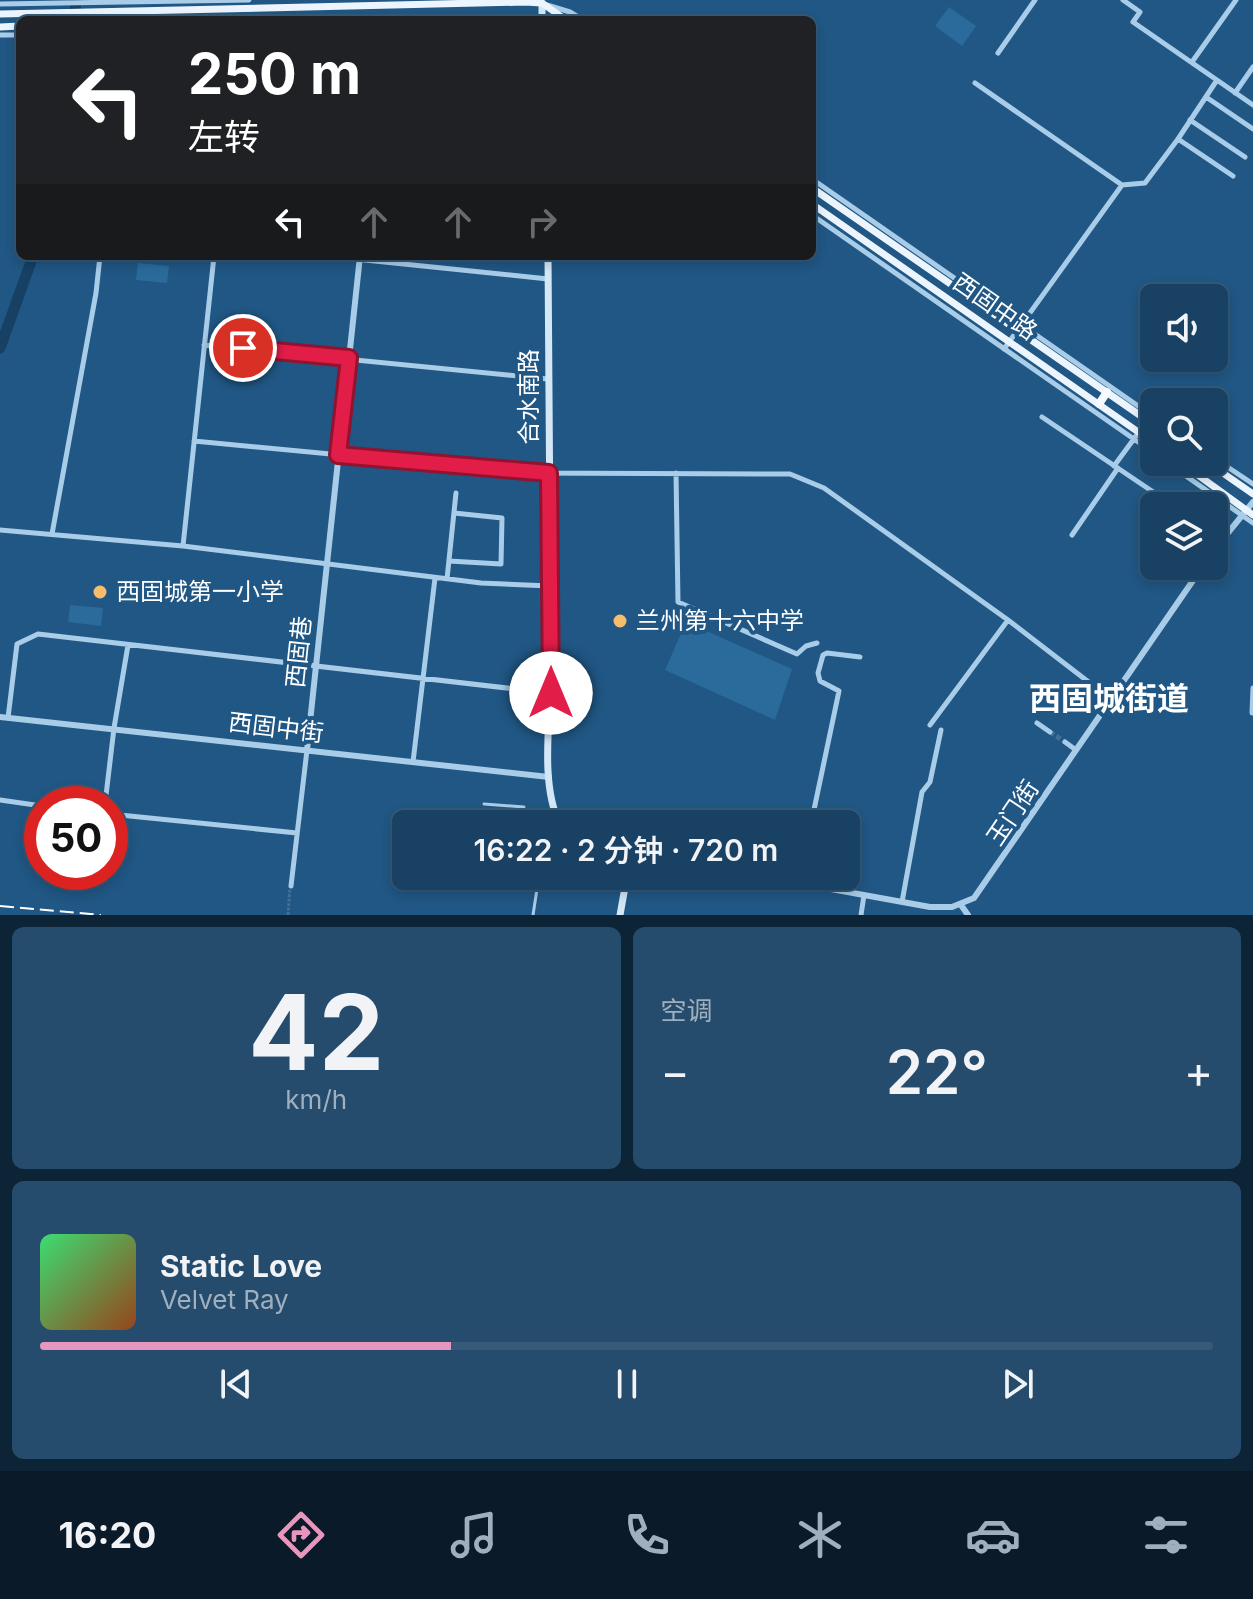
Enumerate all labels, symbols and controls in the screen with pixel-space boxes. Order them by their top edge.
text: 250 m [188,40,361,108]
icon: left [56,48,160,152]
text: 左转 [188,115,260,159]
icon: left [268,200,312,244]
icon: ahead [352,200,396,244]
icon: ahead [436,200,480,244]
icon: right [520,200,564,244]
street label: 西固中路 [948,267,1043,346]
map controls [1140,284,1228,580]
button: sound [1140,284,1228,372]
pin [209,314,277,382]
icon: arrive [221,326,265,370]
street label: 合水南路 [514,349,543,445]
button: search [1140,388,1228,476]
button: layers [1140,492,1228,580]
place label: 西固城第一小学 [116,577,284,606]
marker: 西固城第一小学 [91,583,109,601]
place label: 兰州第十六中学 [636,606,804,635]
marker: 兰州第十六中学 [611,612,629,630]
street label: 西固巷 [280,615,317,689]
position arrow [509,651,593,735]
district label: 西固城街道 [1029,679,1189,718]
street label: 西固中街 [227,707,325,748]
street label: 玉门街 [980,775,1045,851]
speed limit sign: 50 [24,786,128,890]
text: 16:22 · 2 分钟 · 720 m [474,832,778,868]
text: 42 [248,969,384,1095]
text: 空调 [661,995,713,1026]
text: 22° [886,1036,988,1108]
text: − [661,1045,690,1099]
text: + [1184,1045,1213,1099]
text: km/h [285,1084,347,1115]
text: Static Love [160,1248,322,1284]
text: Velvet Ray [160,1284,289,1315]
icon: previous [214,1362,258,1406]
icon: pause [605,1362,649,1406]
icon: next [996,1362,1040,1406]
icon: directions [273,1507,329,1563]
icon: music [446,1507,502,1563]
icon: phone [619,1507,675,1563]
icon: climate [792,1507,848,1563]
icon: car [965,1507,1021,1563]
icon: filters [1138,1507,1194,1563]
text: 16:20 [59,1513,156,1557]

